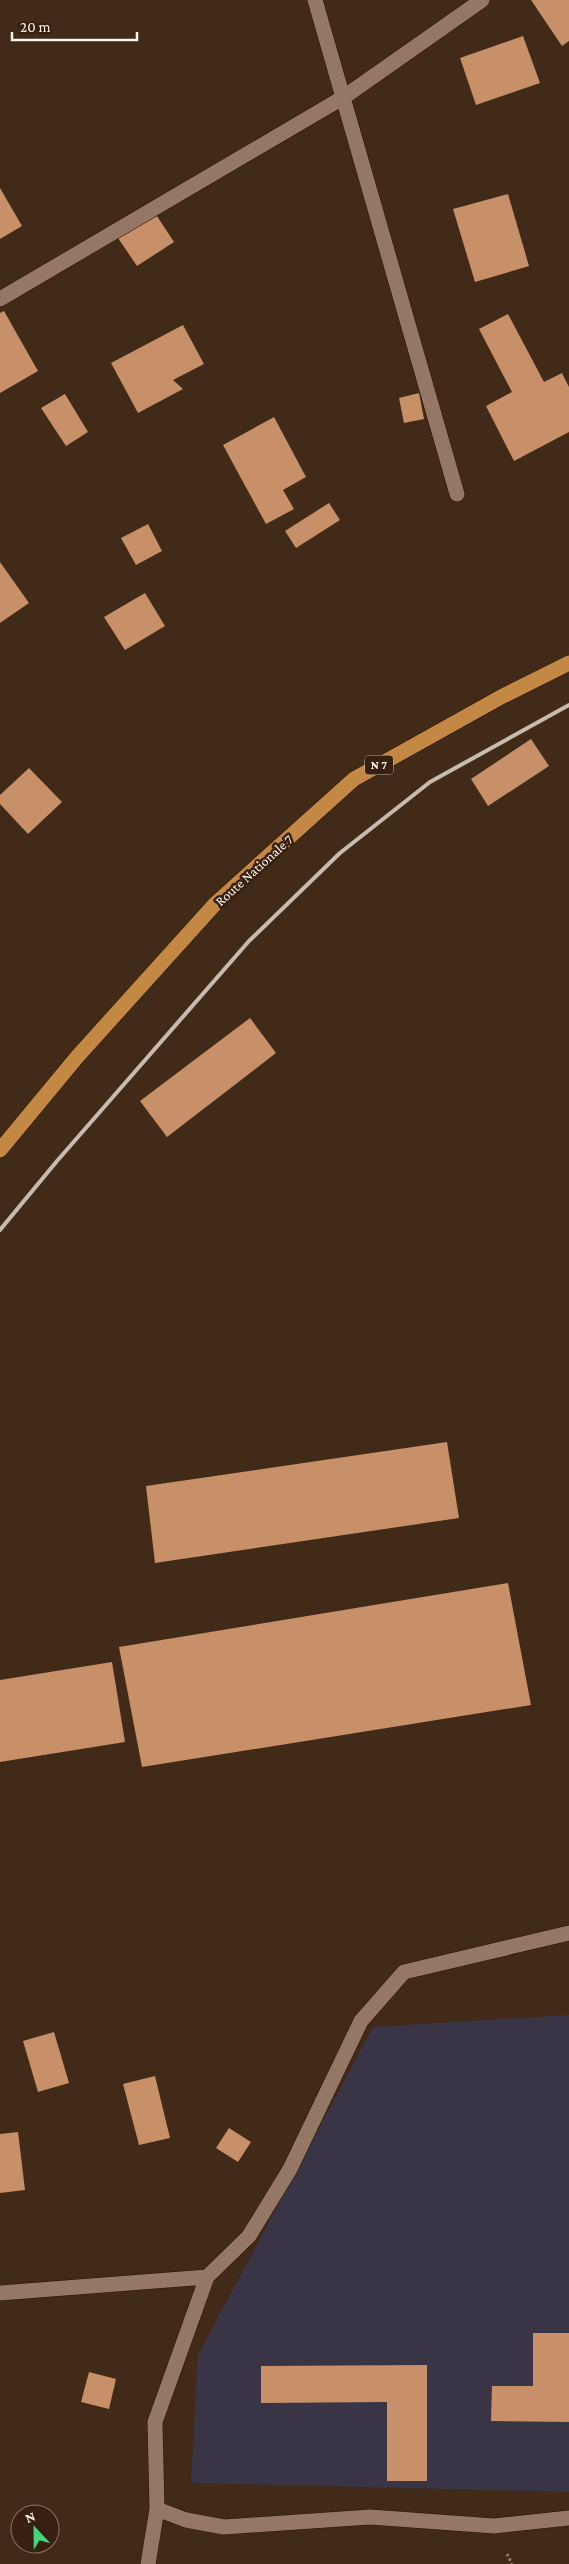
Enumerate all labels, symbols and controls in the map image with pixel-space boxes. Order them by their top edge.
scale bar [12,10,138,42]
text: 20 m [20,19,51,35]
road number: N 7 [365,756,393,774]
street label: Route Nationale 7 [212,831,297,909]
north arrow [10,2504,60,2554]
text: N [23,2508,38,2526]

